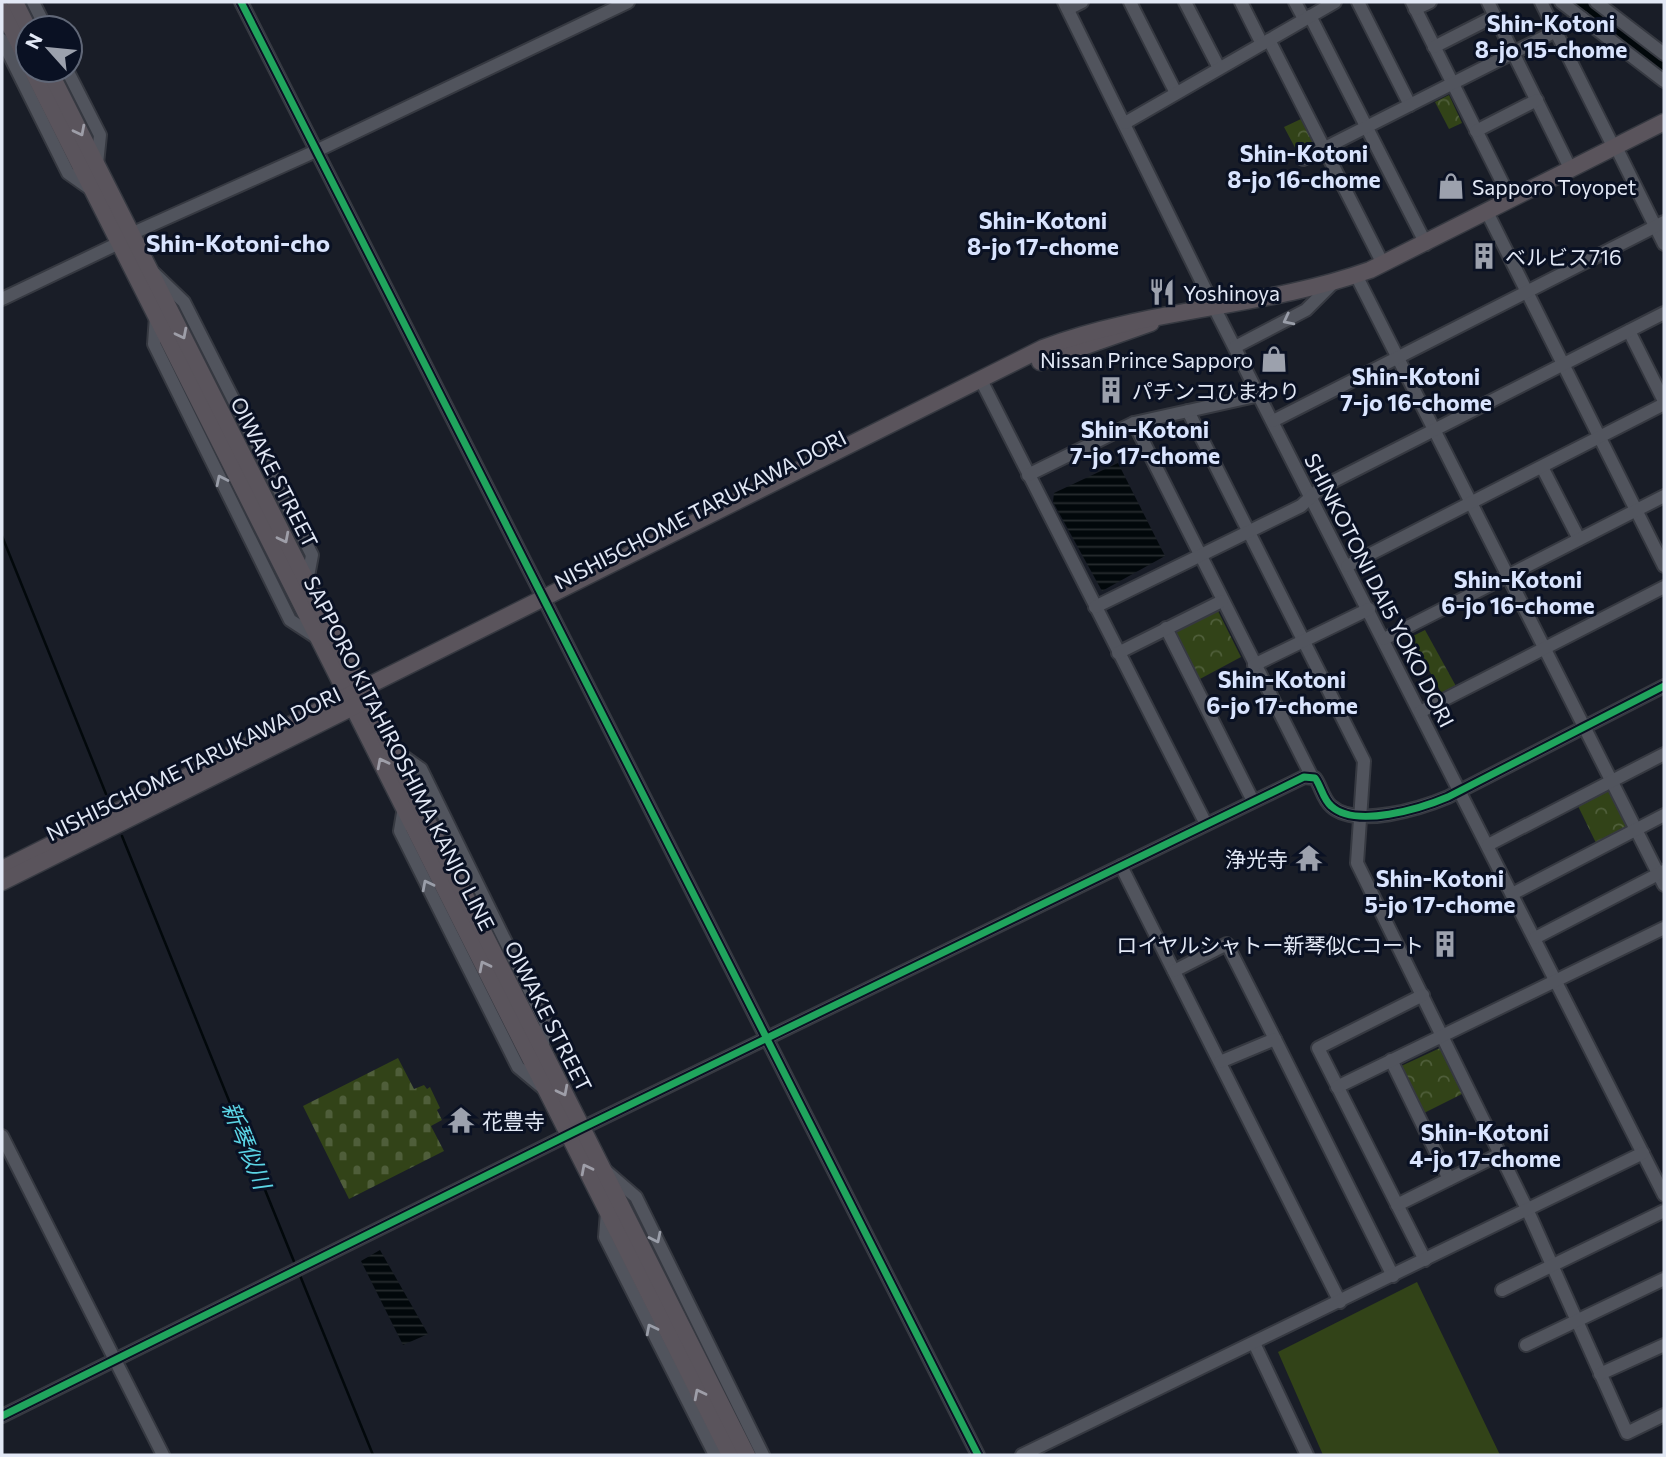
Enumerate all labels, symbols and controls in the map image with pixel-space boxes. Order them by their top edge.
district label: Shin-Kotoni 8-jo 15-chome [1475,9,1627,63]
north arrow [14,14,84,84]
text: N [20,29,47,53]
one-way arrow [71,124,85,136]
district label: Shin-Kotoni 8-jo 16-chome [1227,139,1381,193]
shop icon: Sapporo Toyopet [1436,171,1466,201]
place label: Sapporo Toyopet [1472,174,1636,199]
district label: Shin-Kotoni 8-jo 17-chome [967,206,1119,260]
district label: Shin-Kotoni-cho [146,228,330,257]
building icon: ベルビス716 [1469,241,1499,271]
place label: ベルビス716 [1505,244,1622,269]
restaurant icon: Yoshinoya [1147,277,1177,307]
place label: Yoshinoya [1183,280,1280,305]
one-way arrow [1283,311,1295,325]
one-way arrow [173,327,187,339]
shop icon: Nissan Prince Sapporo [1259,344,1289,374]
place label: Nissan Prince Sapporo [1040,347,1253,372]
district label: Shin-Kotoni 7-jo 16-chome [1340,362,1492,416]
building icon: パチンコひまわり [1096,375,1126,405]
place label: パチンコひまわり [1132,378,1300,403]
street label: OIWAKE STREET [226,392,324,552]
district label: Shin-Kotoni 7-jo 17-chome [1070,415,1220,469]
street label: NISHI5CHOME TARUKAWA DORI [550,424,850,594]
street label: SHINKOTONI DAI5 YOKO DORI [1300,449,1460,731]
one-way arrow [216,475,230,487]
one-way arrow [276,530,290,543]
district label: Shin-Kotoni 6-jo 16-chome [1441,565,1595,619]
street label: SAPPORO KITAHIROSHIMA KANJO LINE [299,572,501,934]
district label: Shin-Kotoni 6-jo 17-chome [1206,665,1358,719]
street label: NISHI5CHOME TARUKAWA DORI [42,681,344,845]
one-way arrow [376,758,390,770]
temple icon: 浄光寺 [1294,843,1324,873]
place label: 浄光寺 [1225,846,1288,871]
district label: Shin-Kotoni 5-jo 17-chome [1365,864,1515,918]
one-way arrow [422,880,436,892]
building icon: ロイヤルシャトー新琴似Cコート [1430,929,1460,959]
place label: ロイヤルシャトー新琴似Cコート [1116,932,1424,957]
street label: OIWAKE STREET [500,936,598,1096]
one-way arrow [478,961,492,973]
one-way arrow [554,1084,568,1096]
water label: 新琴似川 [217,1097,278,1196]
temple icon: 花豊寺 [446,1105,476,1135]
place label: 花豊寺 [482,1108,545,1133]
district label: Shin-Kotoni 4-jo 17-chome [1409,1118,1561,1172]
one-way arrow [581,1164,595,1176]
one-way arrow [648,1231,662,1243]
one-way arrow [646,1323,660,1336]
one-way arrow [694,1389,708,1401]

